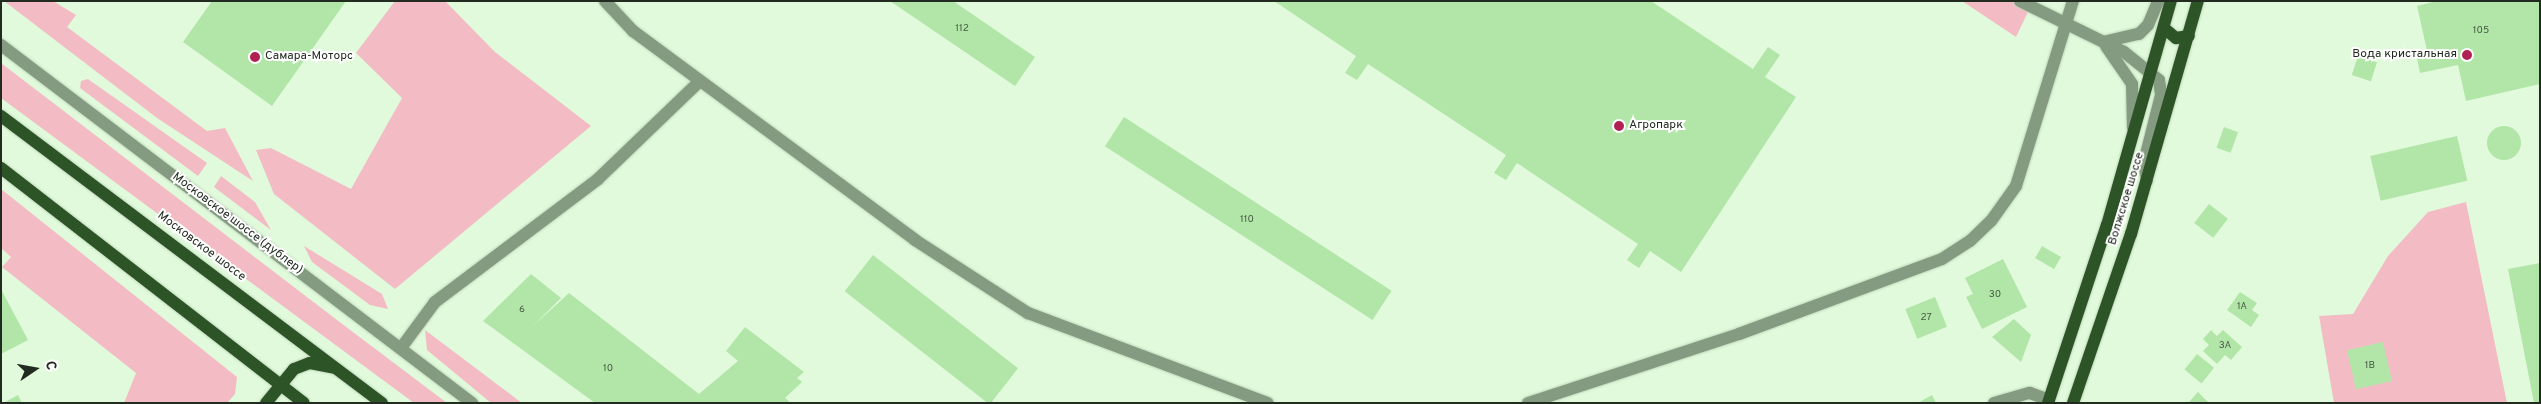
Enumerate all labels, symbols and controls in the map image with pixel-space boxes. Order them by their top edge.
house number: 112 [955,23,969,35]
house number: 105 [2473,25,2489,37]
place label: Вода кристальная [2352,48,2457,62]
marker: Вода кристальная [2461,49,2473,61]
place label: Самара-Моторс [265,50,353,64]
marker: Самара-Моторс [249,51,261,63]
place label: Агропарк [1629,119,1683,133]
marker: Агропарк [1613,120,1625,132]
street label: Волжское шоссе [2106,151,2148,247]
street label: Московское шоссе (дублер) [169,170,305,278]
street label: Московское шоссе [154,209,248,285]
house number: 110 [1240,214,1254,226]
house number: 30 [1989,289,2001,301]
house number: 1А [2237,301,2247,313]
house number: 6 [519,304,525,316]
house number: 27 [1920,312,1932,324]
house number: 3А [2219,340,2231,352]
north arrow [10,344,60,394]
text: С [41,360,59,372]
house number: 1В [2365,360,2375,372]
house number: 10 [603,363,613,375]

